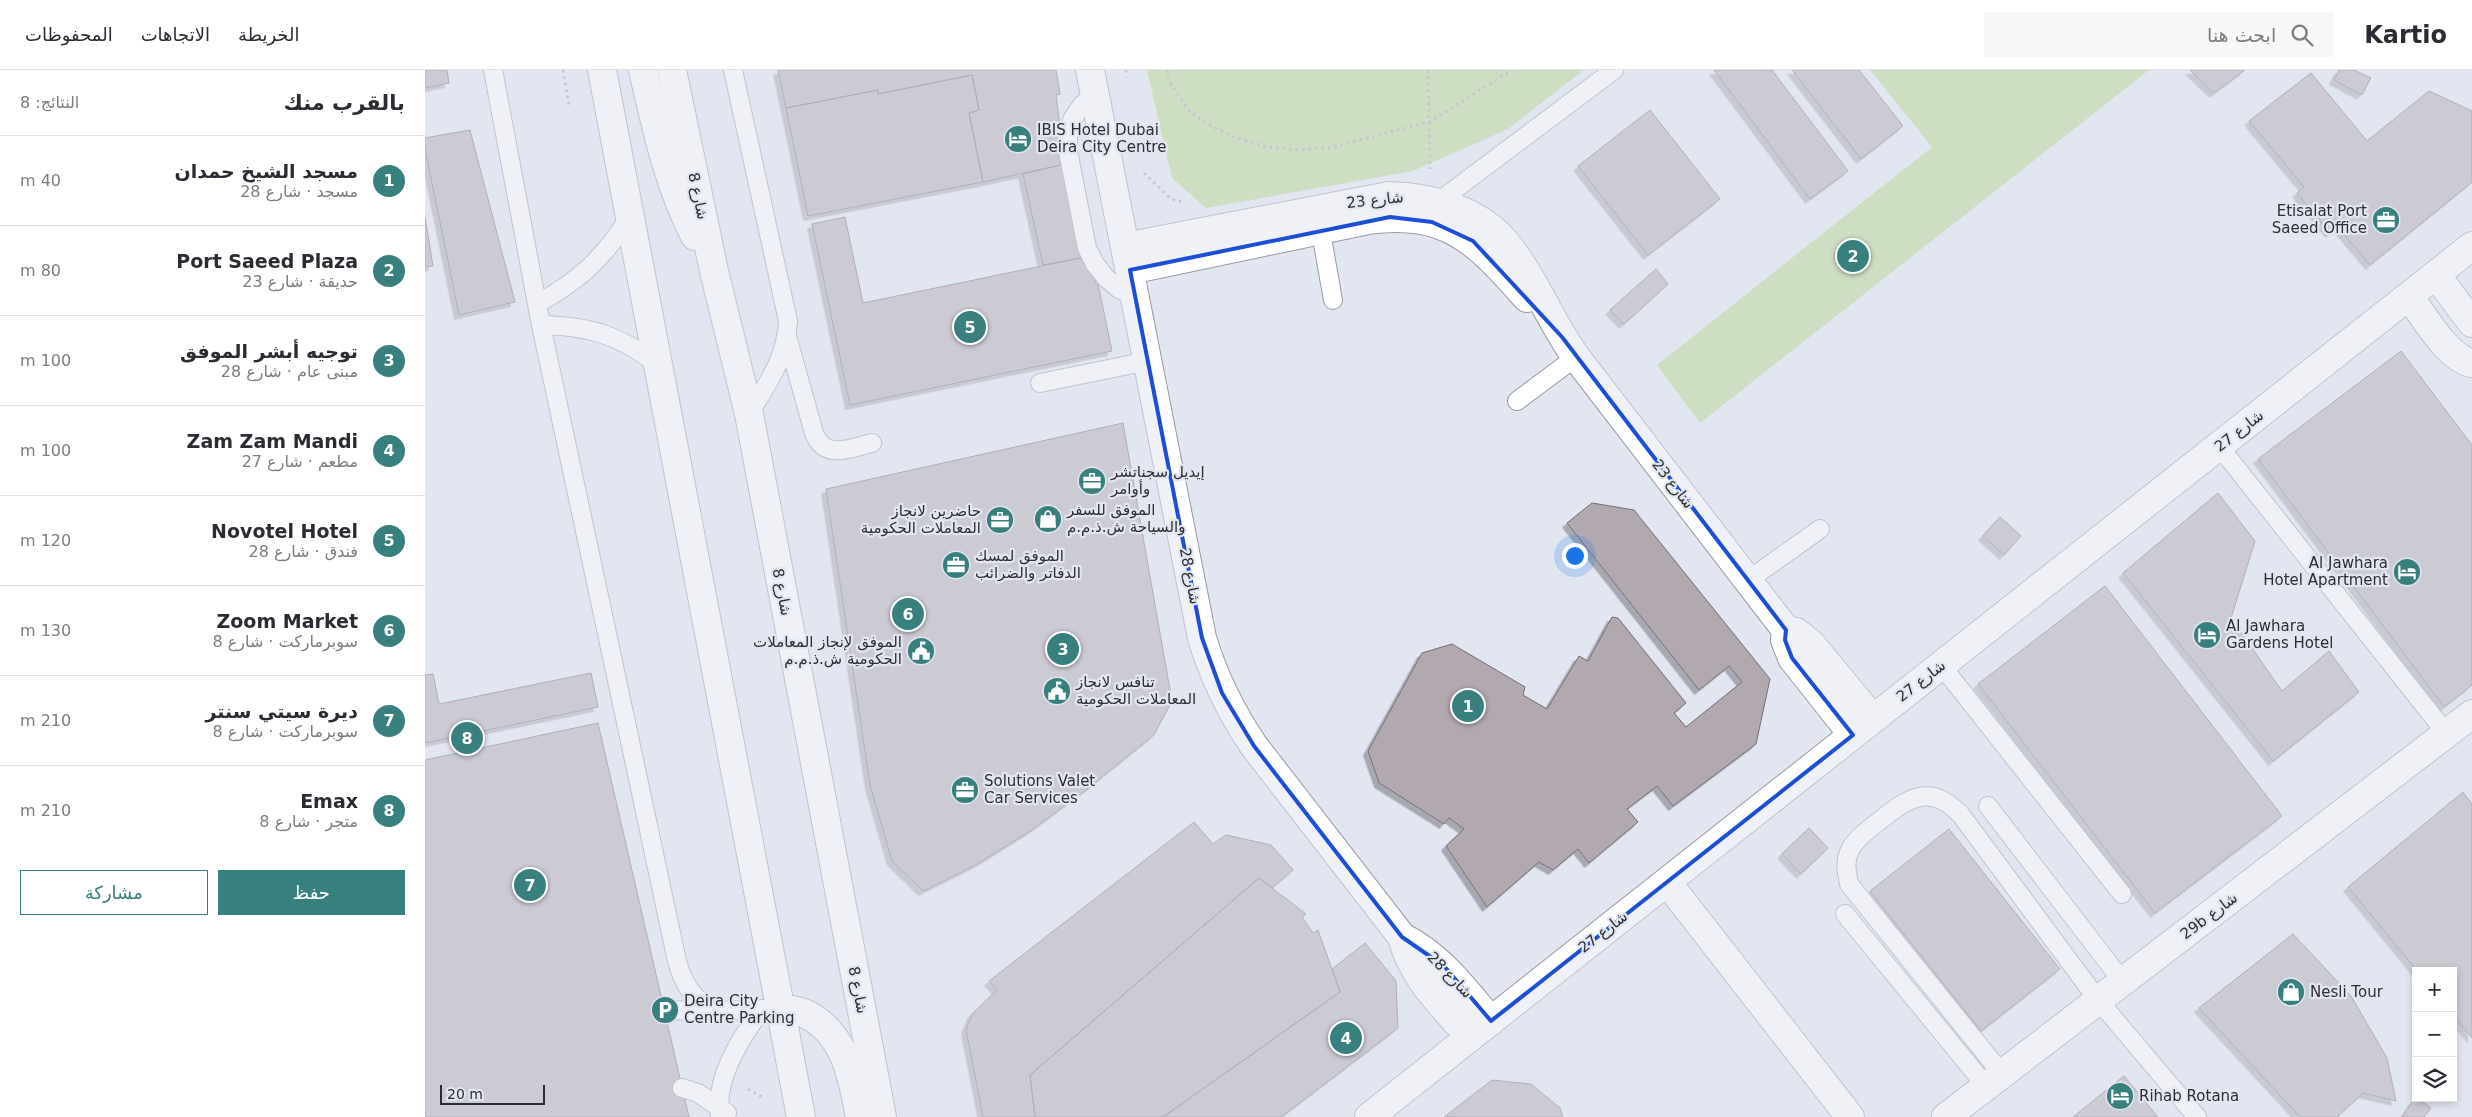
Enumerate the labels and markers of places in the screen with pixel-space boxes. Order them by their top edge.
place label: IBIS Hotel Dubai Deira City Centre [1037,121,1166,156]
hotel icon: IBIS Hotel Dubai Deira City Centre [1003,124,1033,154]
place label: Etisalat Port Saeed Office [2272,202,2367,237]
office icon: Etisalat Port Saeed Office [2371,205,2401,235]
pin: 2 [1837,237,1869,275]
pin: 5 [954,308,986,346]
place label: إيديل سجناتشر وأوامر [1110,463,1205,498]
office icon: إيديل سجناتشر وأوامر [1077,466,1107,496]
place label: الموفق للسفر والسياحة ش.ذ.م.م [1066,501,1185,536]
place label: حاضرين لانجاز المعاملات الحكومية [861,502,981,537]
shop icon: الموفق للسفر والسياحة ش.ذ.م.م [1033,504,1063,534]
office icon: حاضرين لانجاز المعاملات الحكومية [985,505,1015,535]
place label: الموفق لمسك الدفاتر والضرائب [975,547,1081,582]
office icon: الموفق لمسك الدفاتر والضرائب [941,550,971,580]
place label: Al Jawhara Hotel Apartment [2263,554,2388,589]
hotel icon: Al Jawhara Hotel Apartment [2392,557,2422,587]
pin: 6 [892,595,924,633]
place label: Al Jawhara Gardens Hotel [2226,617,2333,652]
hotel icon: Al Jawhara Gardens Hotel [2192,620,2222,650]
pin: 3 [1047,630,1079,668]
place label: الموفق لإنجاز المعاملات الحكومية ش.ذ.م.م [753,633,902,668]
public building icon: الموفق لإنجاز المعاملات الحكومية ش.ذ.م.م [906,636,936,666]
place label: تنافس لانجاز المعاملات الحكومية [1075,673,1196,708]
public building icon: تنافس لانجاز المعاملات الحكومية [1042,676,1072,706]
pin: 1 [1452,687,1484,725]
pin: 8 [451,719,483,757]
place label: Solutions Valet Car Services [984,772,1095,807]
office icon: Solutions Valet Car Services [950,775,980,805]
pin: 7 [514,866,546,904]
shop icon: Nesli Tour [2276,977,2306,1007]
place label: Nesli Tour [2310,983,2384,1001]
place label: Deira City Centre Parking [684,992,795,1027]
parking icon: Deira City Centre Parking [650,995,680,1025]
pin: 4 [1330,1019,1362,1057]
hotel icon: Rihab Rotana [2105,1081,2135,1111]
place label: Rihab Rotana [2139,1087,2239,1105]

